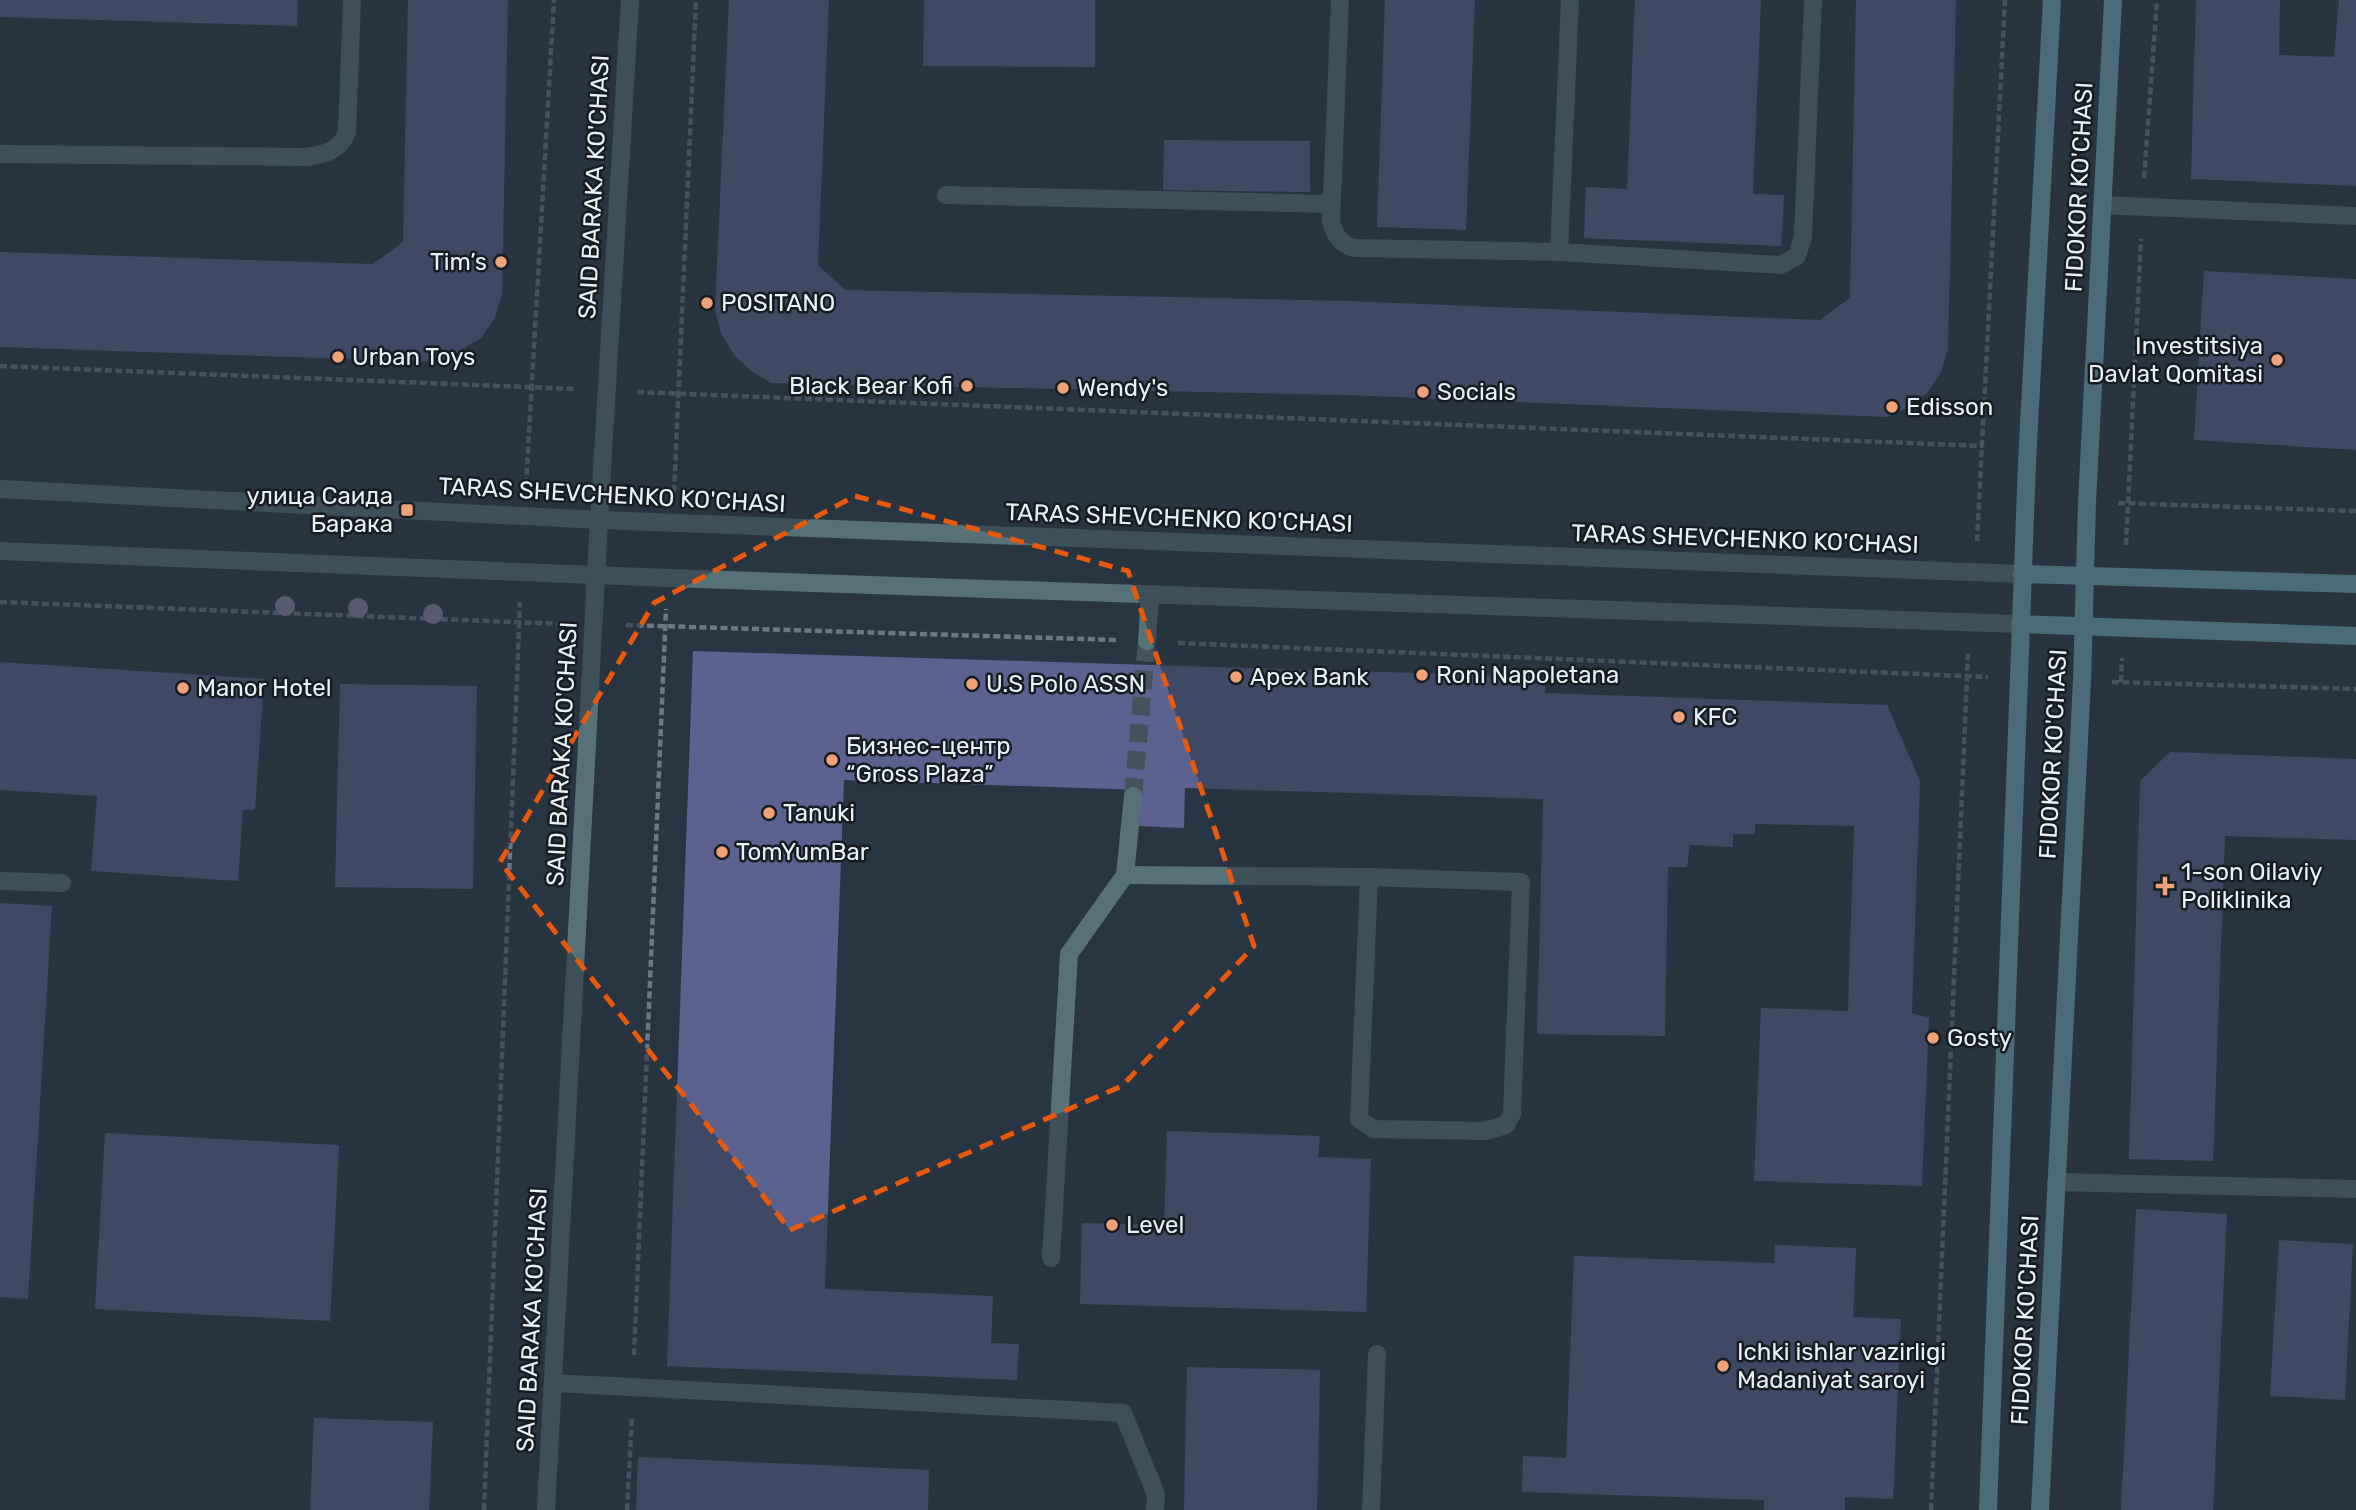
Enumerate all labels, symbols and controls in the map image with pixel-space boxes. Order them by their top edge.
street label: SAID BARAKA KO'CHASI [573,54,615,320]
street label: FIDOKOR KO'CHASI [2060,81,2098,293]
place label: Tim’s [430,248,487,276]
marker: Tim’s [493,254,509,270]
place label: POSITANO [721,289,835,317]
marker: POSITANO [699,295,715,311]
place label: Investitsiya Davlat Qomitasi [2088,332,2263,388]
place label: Urban Toys [352,343,475,371]
marker: Urban Toys [330,349,346,365]
marker: Investitsiya Davlat Qomitasi [2269,352,2285,368]
place label: Black Bear Kofi [789,372,953,400]
place label: Wendy's [1077,374,1168,402]
marker: Black Bear Kofi [959,378,975,394]
place label: Socials [1437,378,1516,406]
marker: Wendy's [1055,380,1071,396]
marker: Socials [1415,384,1431,400]
place label: Edisson [1906,393,1993,421]
marker: Edisson [1884,399,1900,415]
street label: TARAS SHEVCHENKO KO'CHASI [438,472,786,518]
place label: улица Саида Барака [247,482,393,538]
street label: TARAS SHEVCHENKO KO'CHASI [1005,498,1353,538]
marker: улица Саида Барака [399,502,415,518]
street label: TARAS SHEVCHENKO KO'CHASI [1571,519,1919,559]
street label: SAID BARAKA KO'CHASI [541,621,583,887]
street label: FIDOKOR KO'CHASI [2034,648,2072,860]
place label: Roni Napoletana [1436,661,1619,689]
place label: Apex Bank [1250,663,1369,691]
marker: Roni Napoletana [1414,667,1430,683]
marker: Apex Bank [1228,669,1244,685]
place label: U.S Polo ASSN [986,670,1145,698]
place label: Manor Hotel [197,674,332,702]
marker: U.S Polo ASSN [964,676,980,692]
marker: Manor Hotel [175,680,191,696]
place label: KFC [1693,703,1737,731]
marker: KFC [1671,709,1687,725]
place label: Бизнес-центр “Gross Plaza” [846,732,1011,788]
marker: Бизнес-центр “Gross Plaza” [824,752,840,768]
place label: Tanuki [783,799,855,827]
marker: Tanuki [761,805,777,821]
place label: TomYumBar [736,838,869,866]
marker: TomYumBar [714,844,730,860]
place label: 1-son Oilaviy Poliklinika [2181,858,2323,914]
marker: 1-son Oilaviy Poliklinika [2155,876,2175,896]
place label: Gosty [1947,1024,2012,1052]
marker: Gosty [1925,1030,1941,1046]
street label: SAID BARAKA KO'CHASI [511,1187,553,1453]
place label: Level [1126,1211,1184,1239]
street label: FIDOKOR KO'CHASI [2006,1214,2044,1426]
marker: Level [1104,1217,1120,1233]
place label: Ichki ishlar vazirligi Madaniyat saroyi [1737,1338,1946,1394]
marker: Ichki ishlar vazirligi Madaniyat saroyi [1715,1358,1731,1374]

